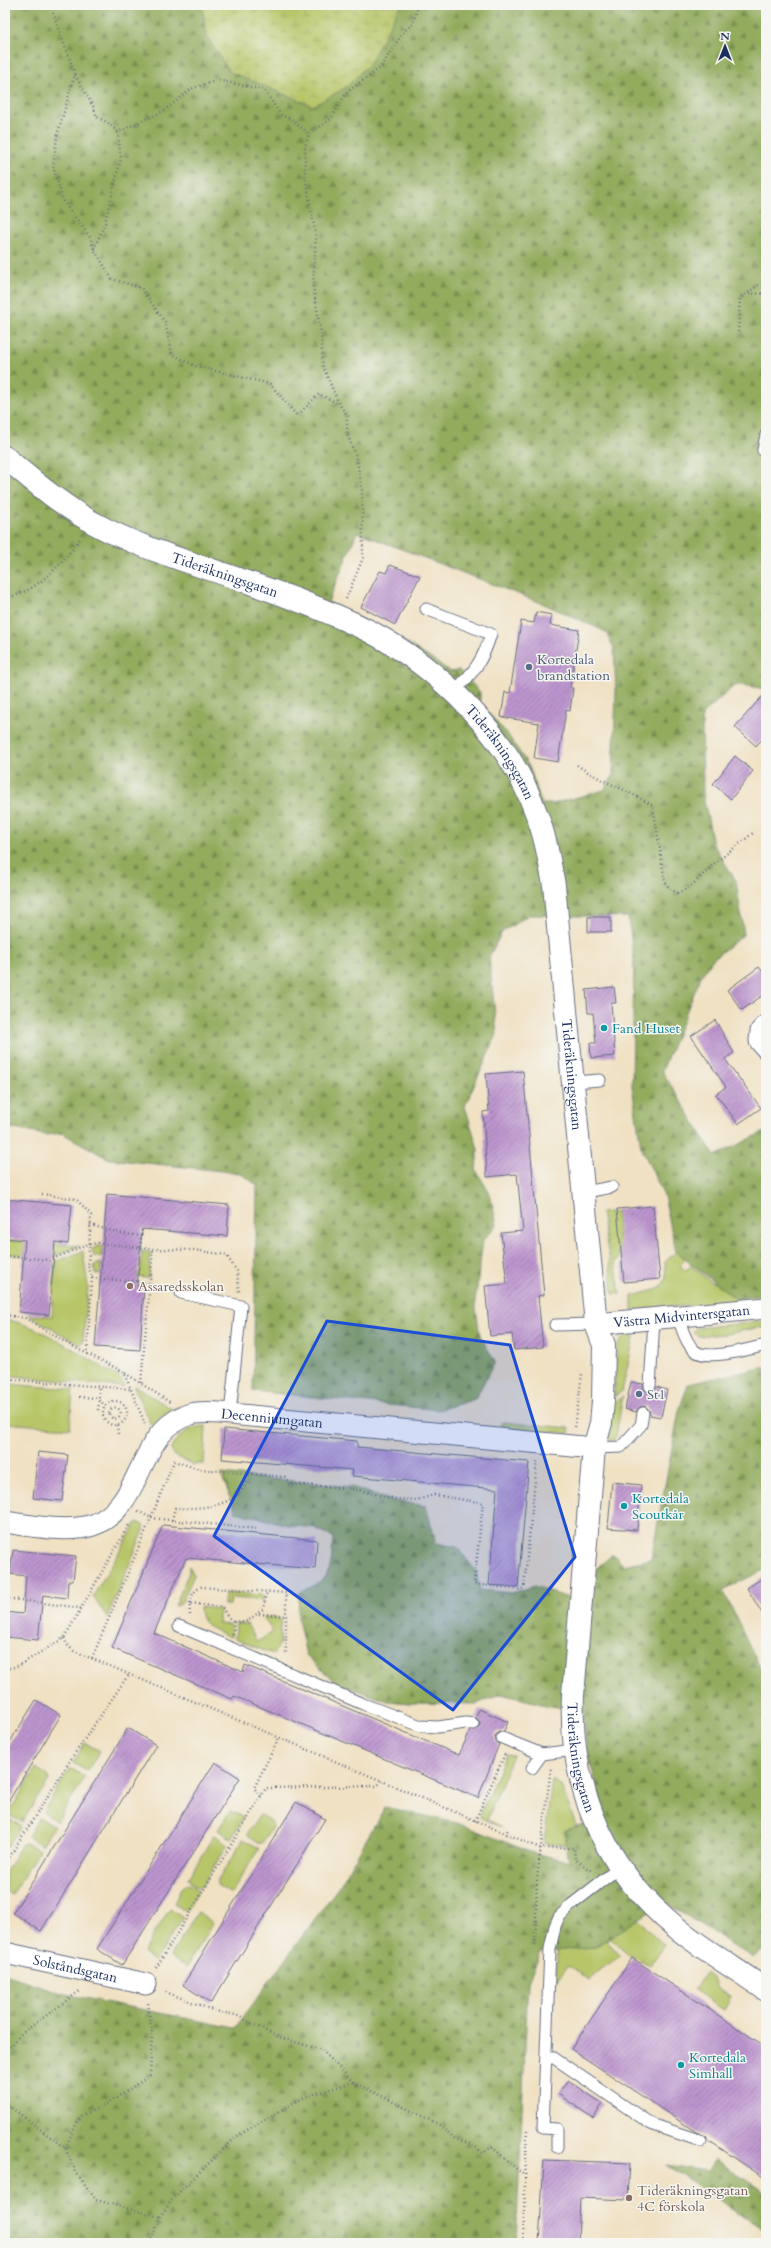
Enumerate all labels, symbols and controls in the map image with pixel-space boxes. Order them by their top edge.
north arrow [705,26,745,66]
text: N [720,29,730,44]
street label: Tideräkningsgatan [169,548,281,602]
place label: Kortedala brandstation [537,650,610,685]
marker: Kortedala brandstation [524,662,534,672]
street label: Tideräkningsgatan [461,700,539,803]
street label: Tideräkningsgatan [557,1018,587,1131]
place label: Fand Huset [612,1019,681,1038]
marker: Fand Huset [599,1023,609,1033]
place label: Assaredsskolan [138,1277,224,1296]
marker: Assaredsskolan [125,1281,135,1291]
street label: Västra Midvintersgatan [612,1300,751,1332]
place label: St1 [647,1385,666,1404]
marker: St1 [634,1389,644,1399]
street label: Decenniumgatan [220,1404,324,1432]
place label: Kortedala Scoutkår [632,1489,689,1524]
marker: Kortedala Scoutkår [619,1501,629,1511]
street label: Tideräkningsgatan [563,1702,600,1815]
street label: Solståndsgatan [31,1950,119,1987]
place label: Kortedala Simhall [689,2048,746,2083]
marker: Kortedala Simhall [676,2060,686,2070]
place label: Tideräkningsgatan 4C förskola [637,2181,749,2216]
marker: Tideräkningsgatan 4C förskola [624,2193,634,2203]

